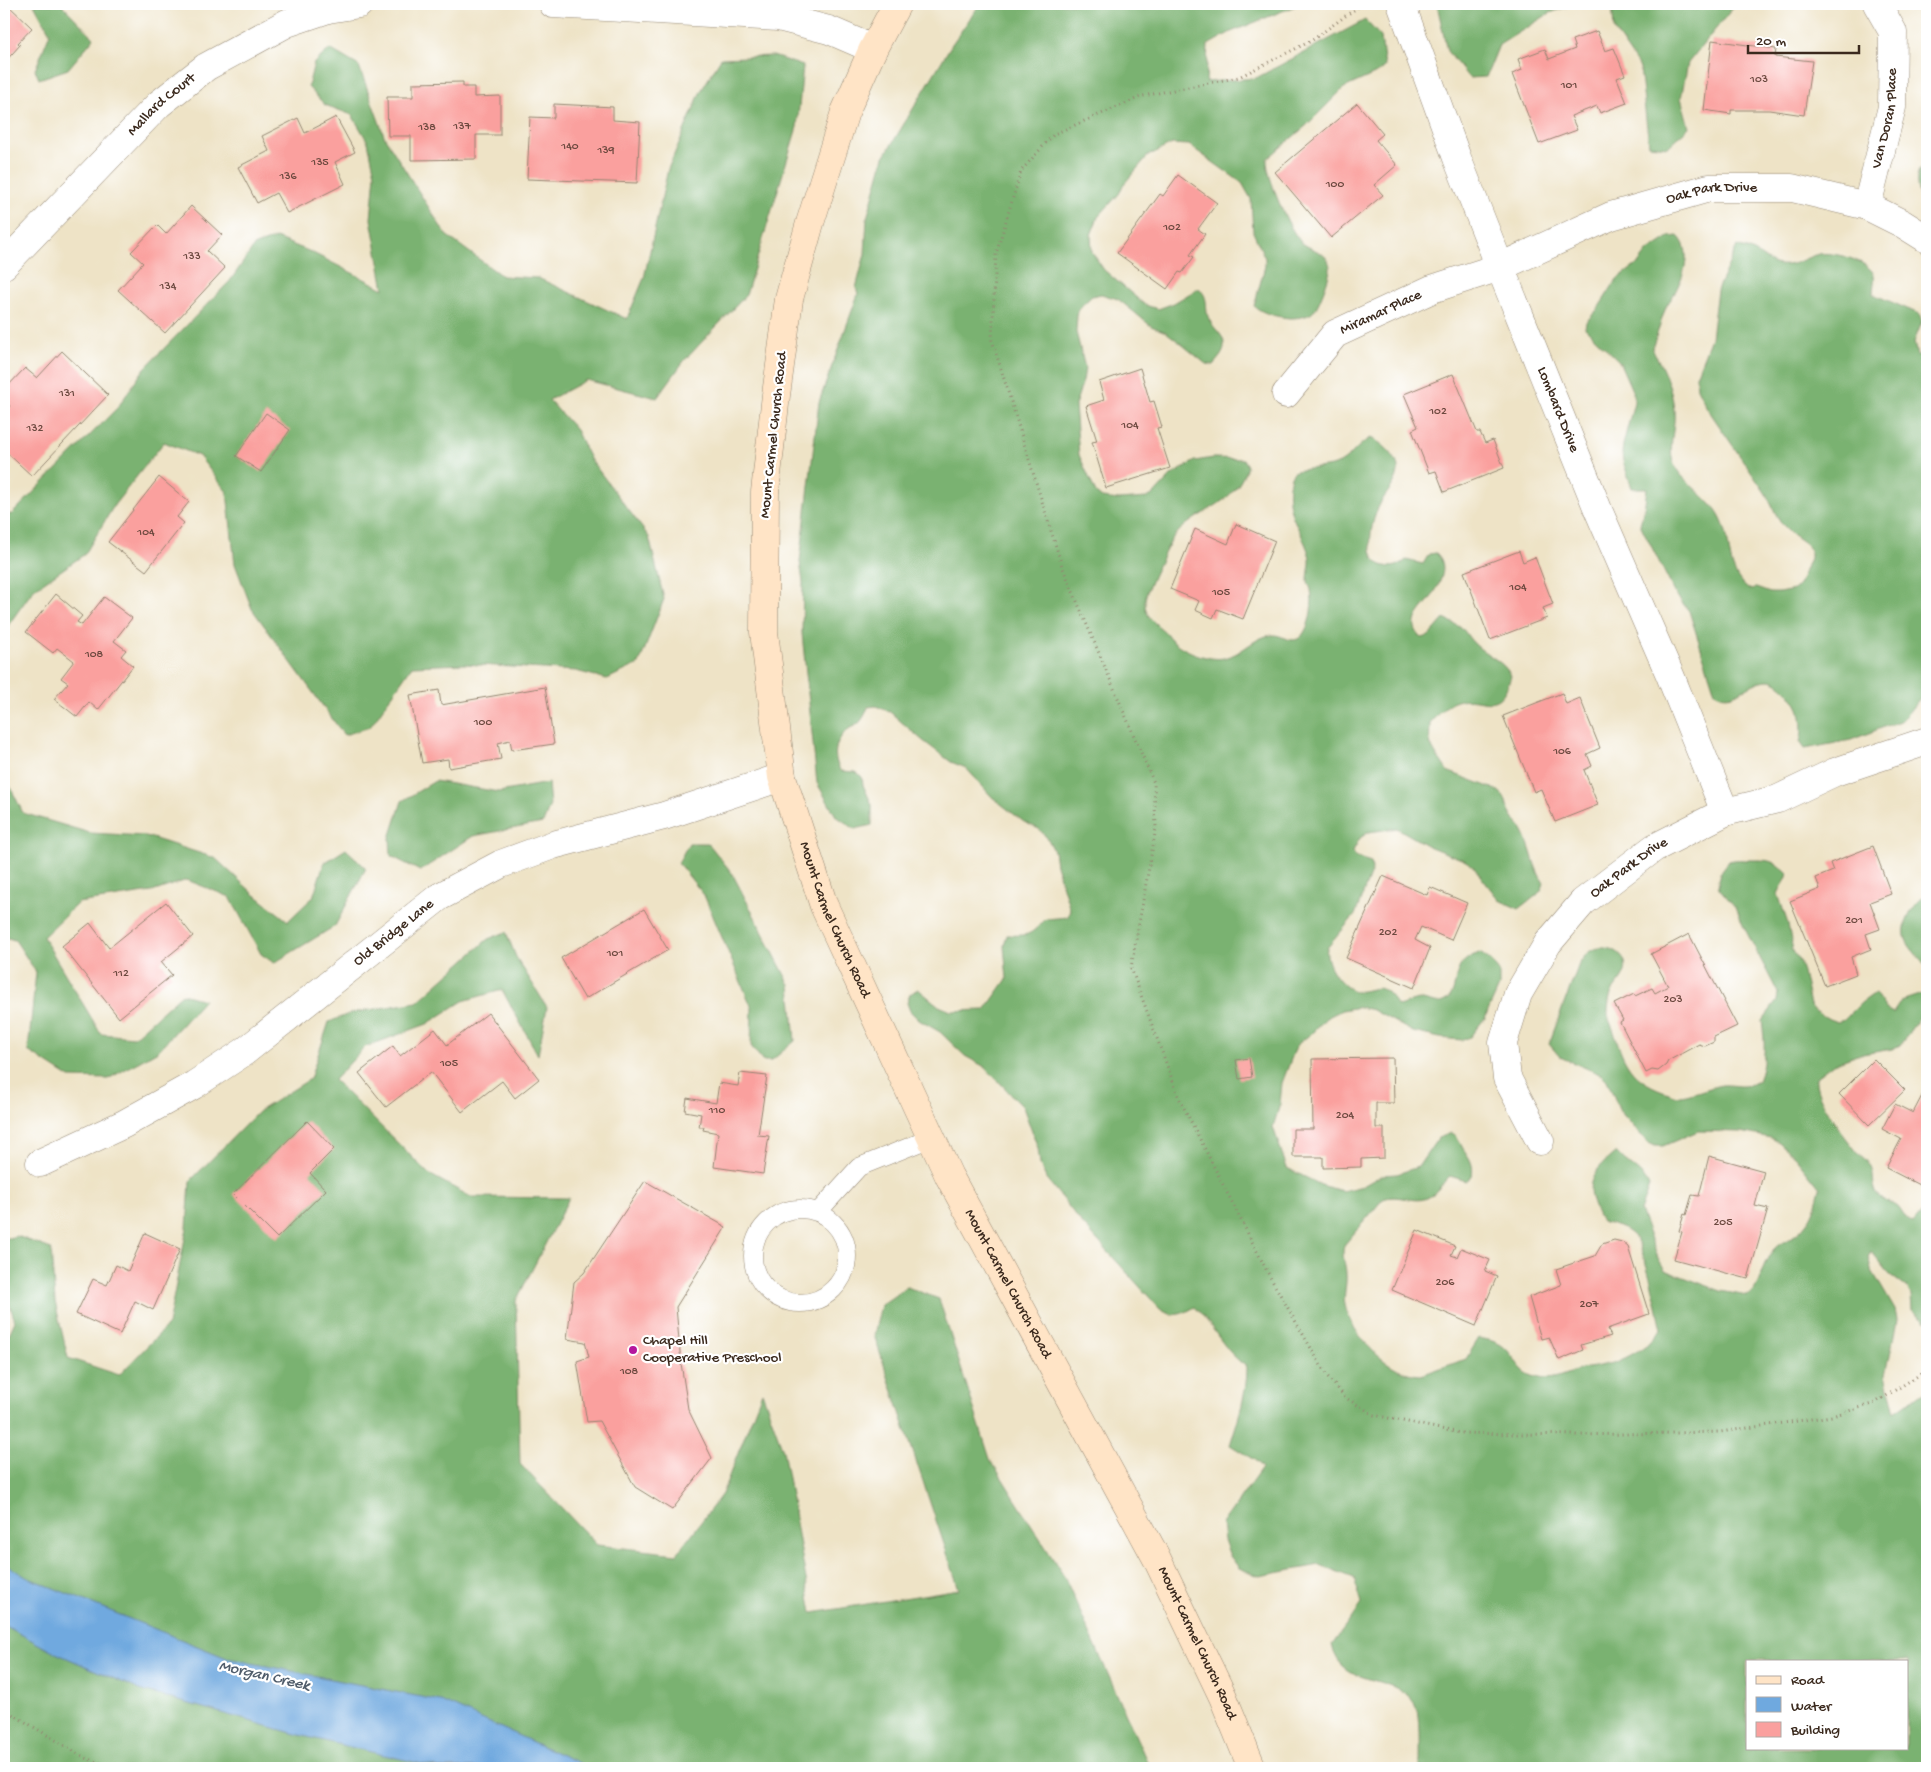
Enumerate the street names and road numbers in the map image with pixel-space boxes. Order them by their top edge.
street label: Mallard Court [124,68,201,140]
street label: Van Doran Place [1868,68,1902,171]
street label: Oak Park Drive [1664,179,1758,209]
street label: Miramar Place [1337,286,1425,339]
street label: Mount Carmel Church Road [756,350,792,519]
street label: Lombard Drive [1532,364,1583,455]
street label: Oak Park Drive [1586,833,1671,902]
street label: Mount Carmel Church Road [795,839,875,1002]
street label: Old Bridge Lane [350,895,438,971]
street label: Mount Carmel Church Road [960,1206,1056,1363]
street label: Mount Carmel Church Road [1153,1564,1241,1724]

